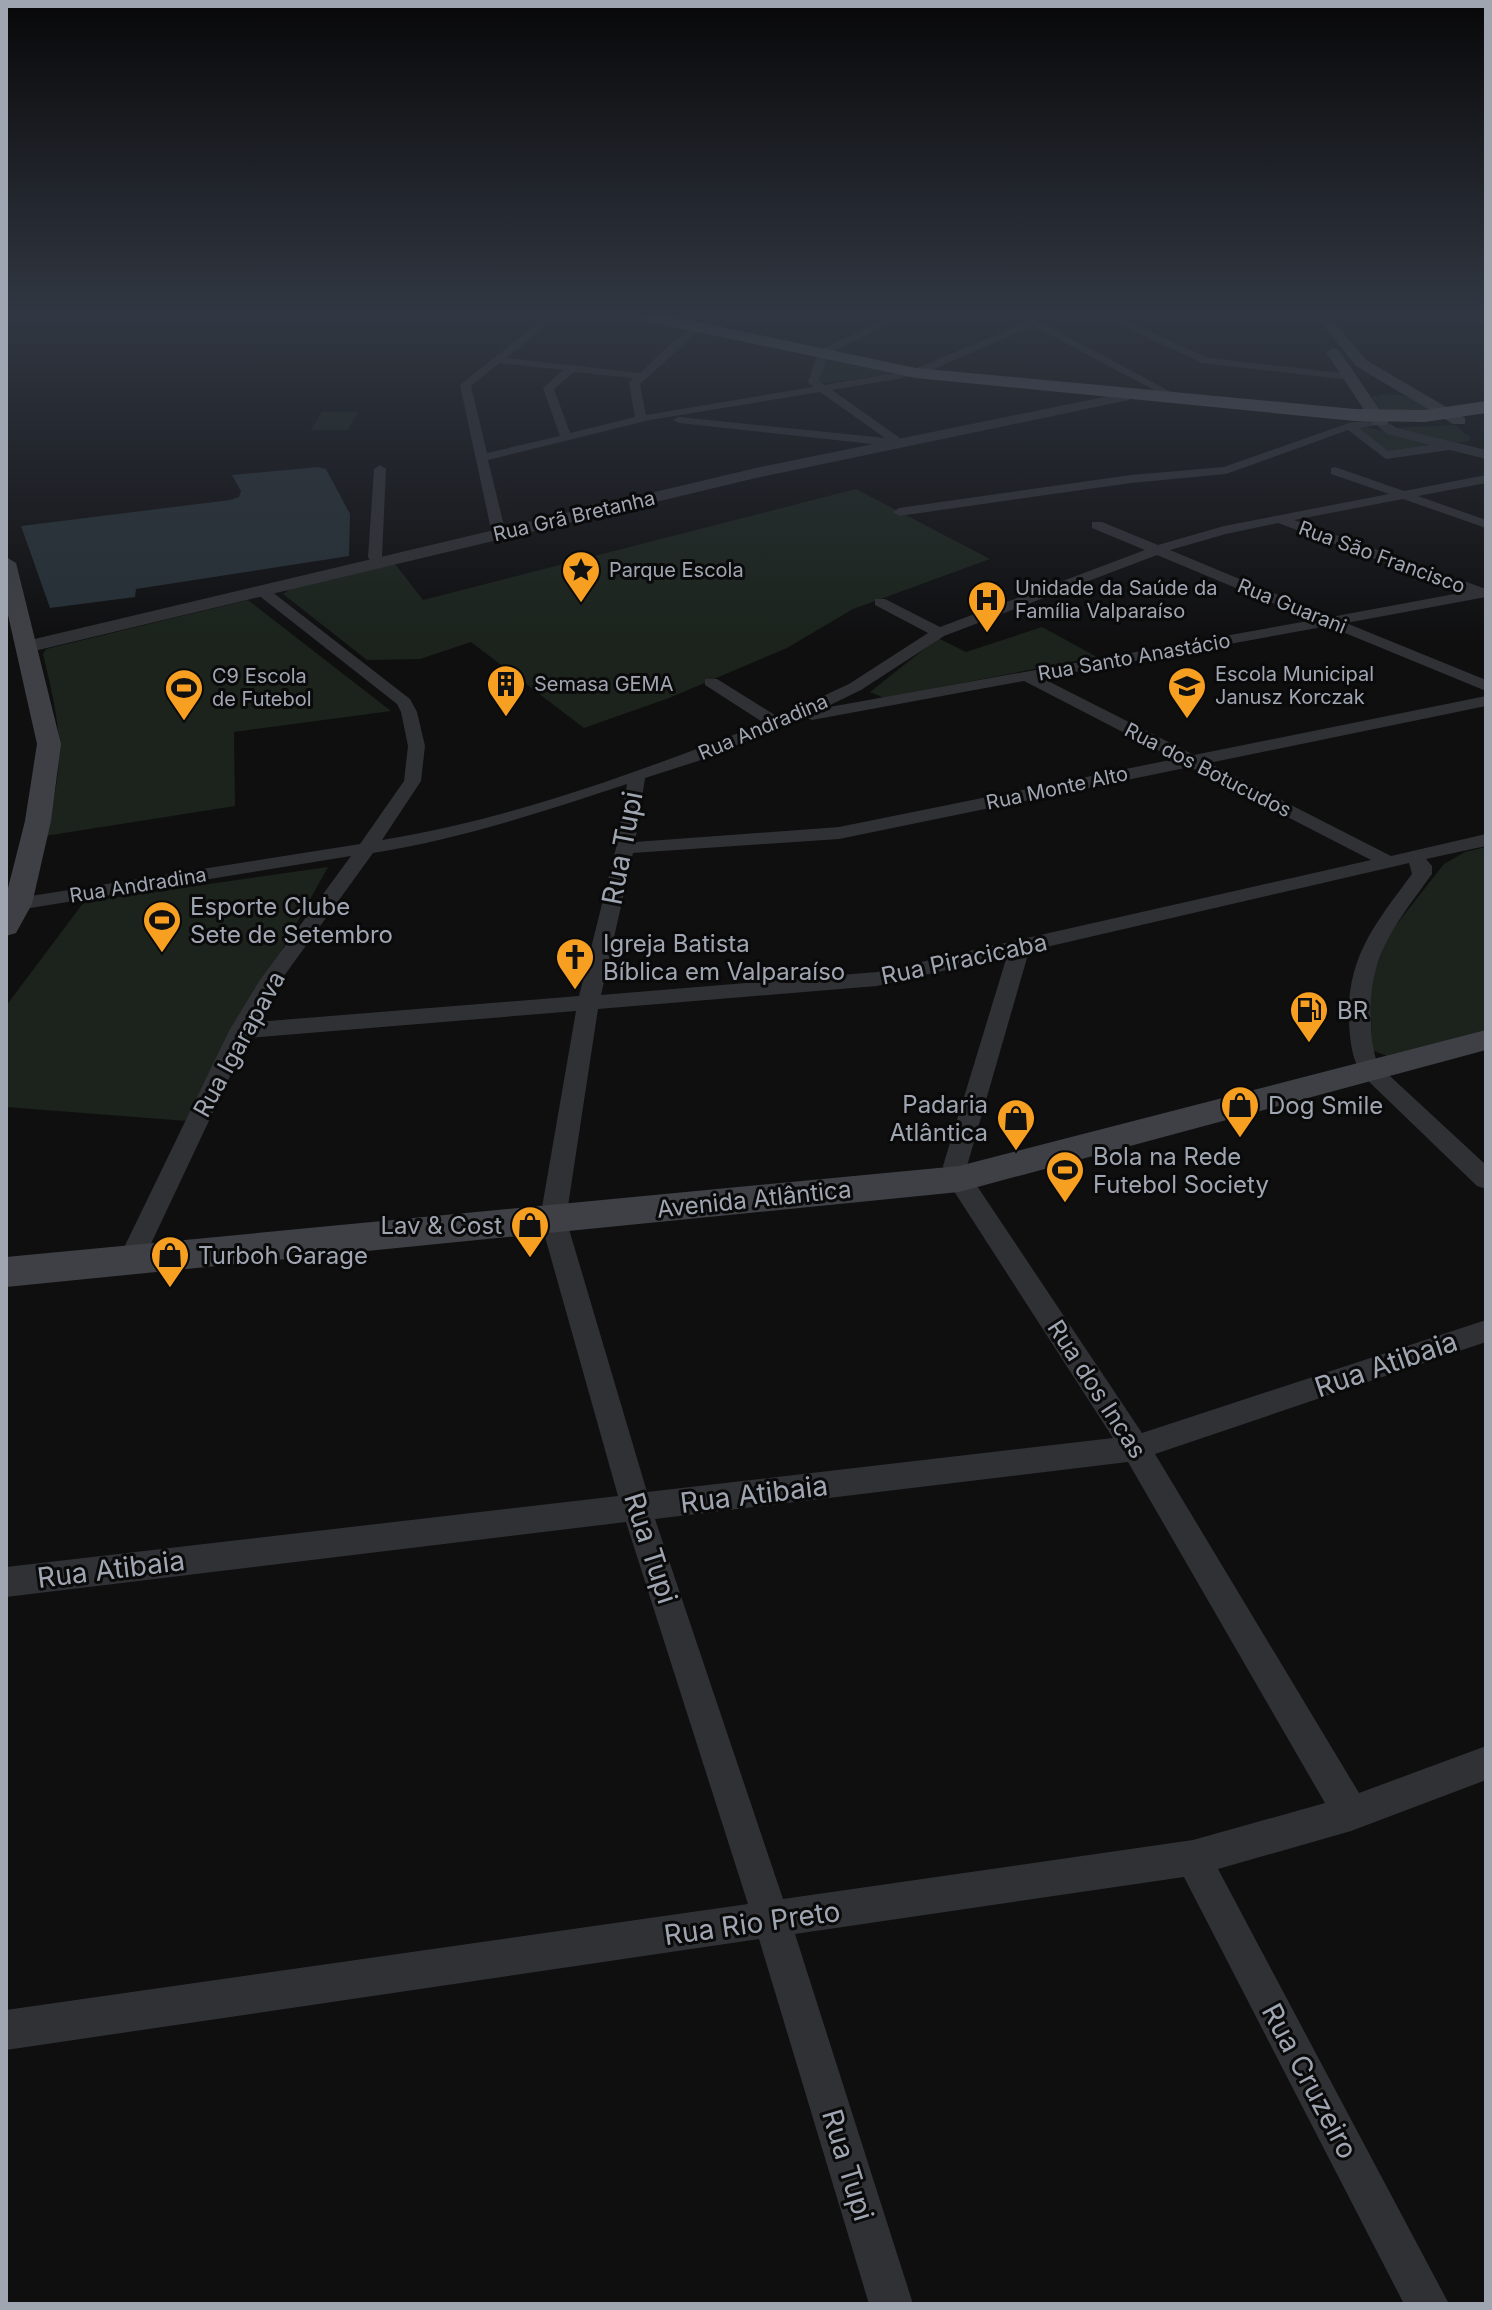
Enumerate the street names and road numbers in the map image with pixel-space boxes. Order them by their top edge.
street label: Rua Grã Bretanha [491,486,657,546]
street label: Rua São Francisco [1296,516,1468,598]
street label: Rua Guarani [1234,573,1350,639]
street label: Rua Santo Anastácio [1036,628,1232,686]
street label: Rua Andradina [695,689,831,765]
street label: Rua dos Botucudos [1121,718,1295,822]
street label: Rua Monte Alto [984,761,1130,815]
street label: Rua Tupi [594,788,650,908]
street label: Rua Andradina [68,862,208,908]
street label: Rua Piracicaba [878,927,1050,991]
street label: Rua Igarapava [187,966,291,1122]
street label: Avenida Atlântica [655,1174,853,1224]
street label: Rua dos Incas [1042,1314,1152,1464]
street label: Rua Atibaia [1310,1324,1462,1404]
street label: Rua Atibaia [678,1468,830,1520]
street label: Rua Tupi [617,1488,685,1608]
street label: Rua Atibaia [35,1543,187,1595]
street label: Rua Rio Preto [662,1894,842,1952]
street label: Rua Cruzeiro [1255,1998,1365,2164]
street label: Rua Tupi [815,2105,881,2225]

